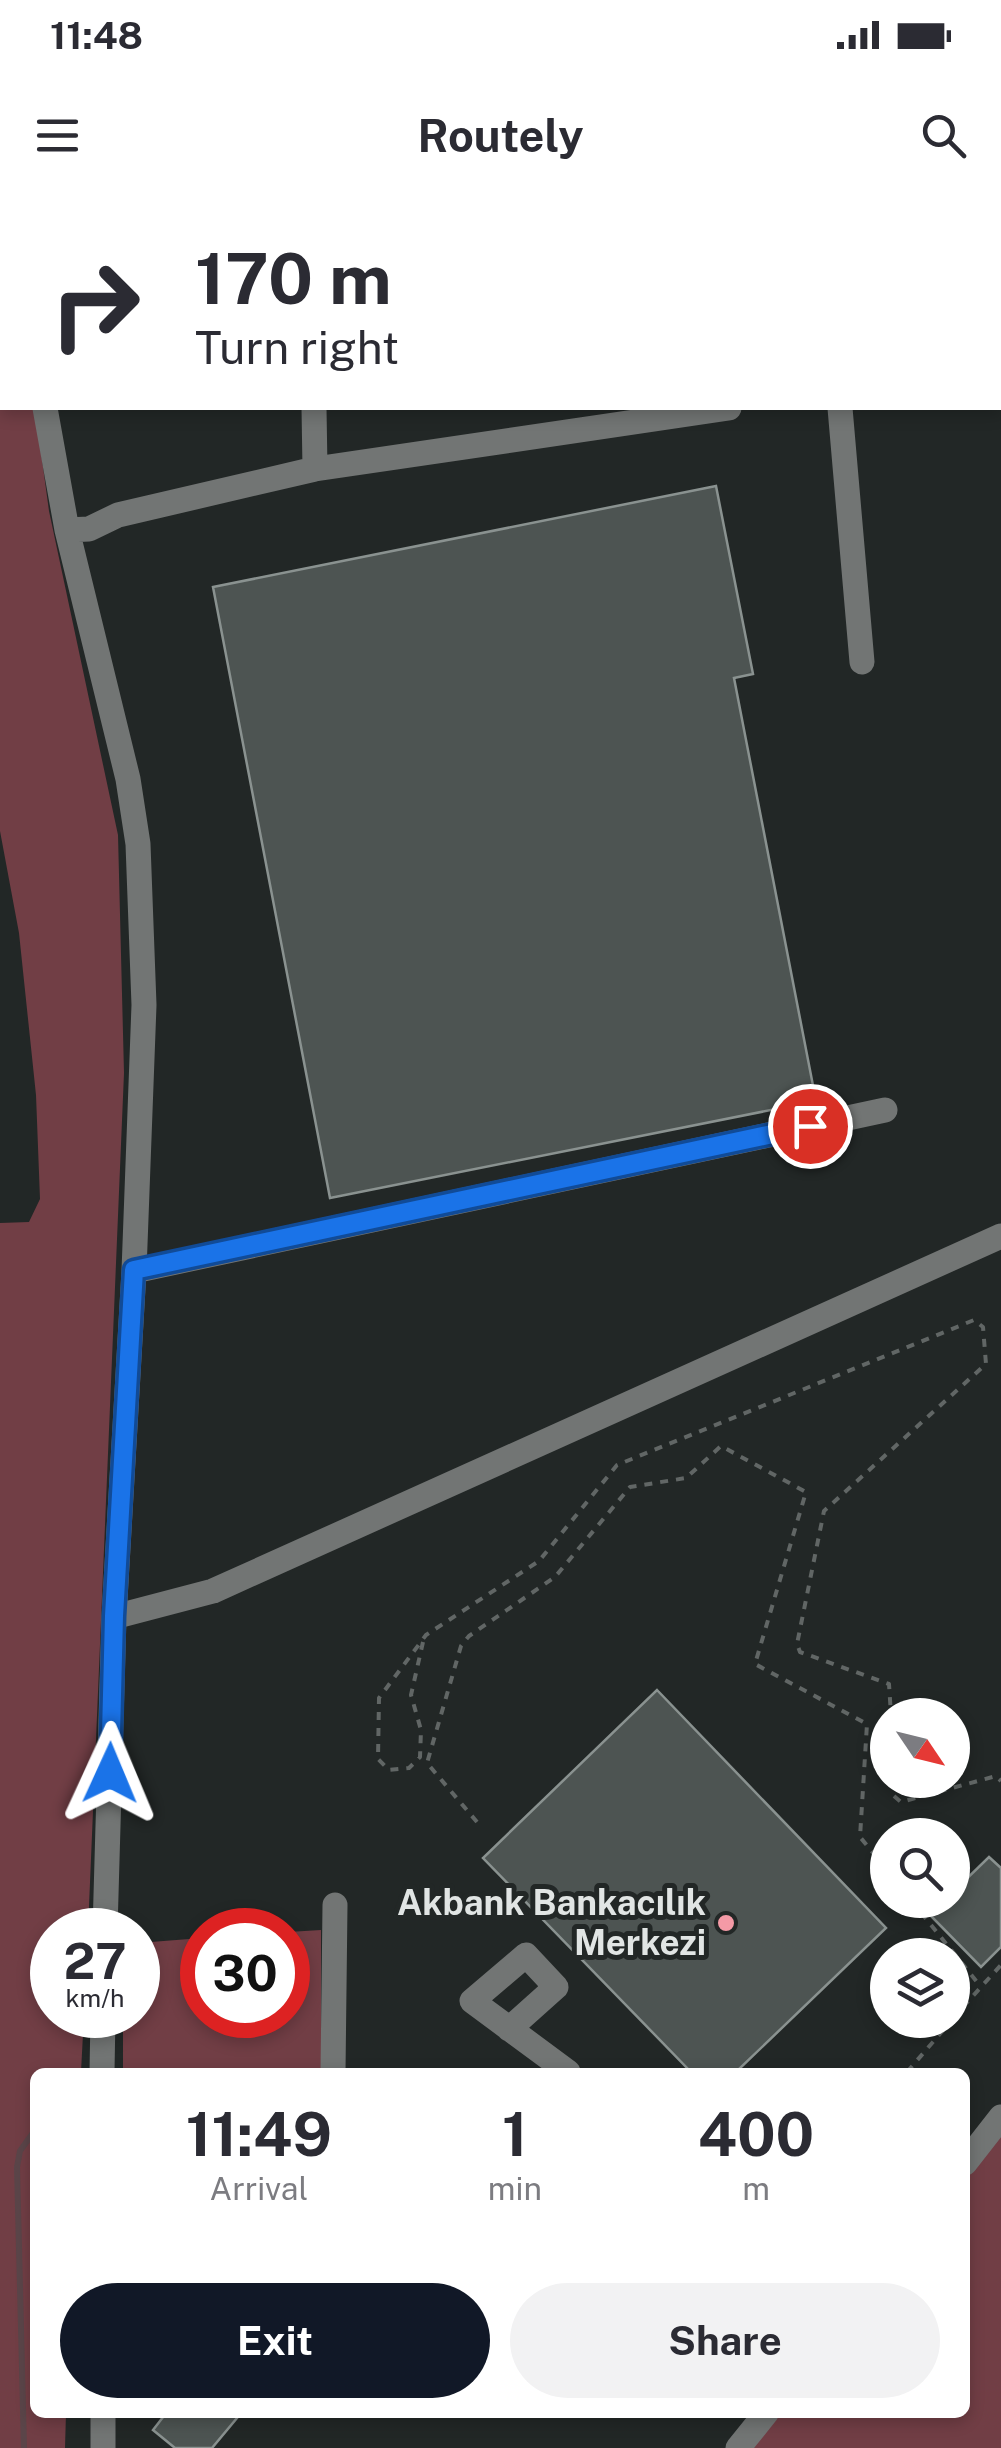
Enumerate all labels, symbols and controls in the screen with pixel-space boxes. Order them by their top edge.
text: 11:48 [50,13,143,58]
icon: menu [30,108,85,163]
icon: search [916,108,971,163]
text: Routely [418,109,583,162]
text: 170 m [195,237,392,320]
icon: right [30,240,160,370]
text: Turn right [195,321,399,374]
pin [768,1084,853,1169]
icon: arrive [783,1099,838,1154]
north arrow [870,1698,970,1798]
map controls [870,1698,970,2038]
position arrow [58,1721,162,1825]
button: search [870,1818,970,1918]
place label: Akbank Bankacılık Merkezi [397,1882,706,1963]
speed limit sign: 30 [180,1908,310,2038]
marker: Akbank Bankacılık Merkezi [715,1912,737,1934]
text: 27 [63,1931,127,1990]
button: layers [870,1938,970,2038]
text: km/h [66,1983,124,2013]
text: 11:49 [186,2099,332,2170]
text: 1 [502,2099,528,2170]
text: 400 [698,2099,814,2170]
text: Arrival [209,2170,308,2207]
text: min [488,2170,542,2207]
text: m [742,2170,770,2207]
button: Exit [60,2283,490,2398]
button: Share [510,2283,940,2398]

